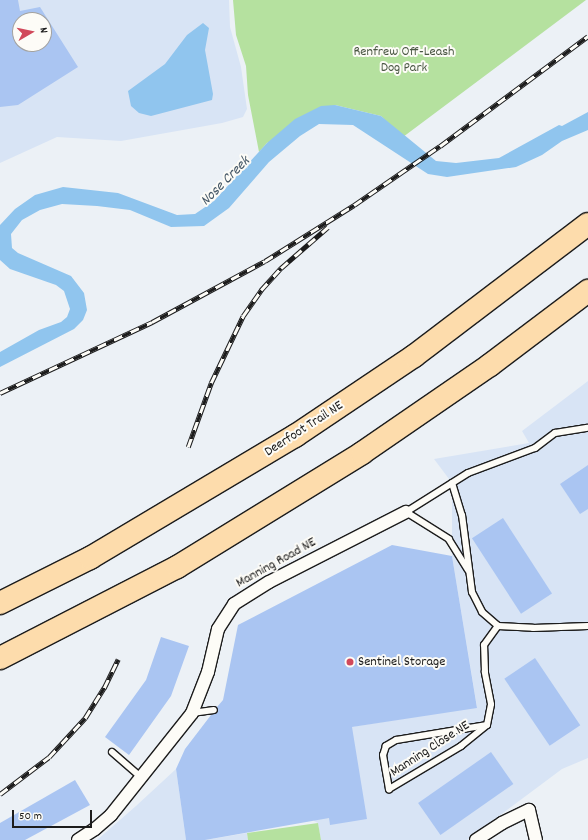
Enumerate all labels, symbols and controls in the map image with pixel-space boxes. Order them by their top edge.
north arrow [12,12,52,52]
text: N [35,26,51,34]
park label: Renfrew Off-Leash Dog Park [353,44,455,76]
water label: Nose Creek [197,153,255,211]
street label: Deerfoot Trail NE [262,397,346,461]
street label: Manning Road NE [233,534,319,592]
place label: Sentinel Storage [358,654,445,670]
marker: Sentinel Storage [345,657,355,667]
street label: Manning Close NE [387,717,473,781]
scale bar [14,802,94,828]
text: 50 m [19,808,42,825]

